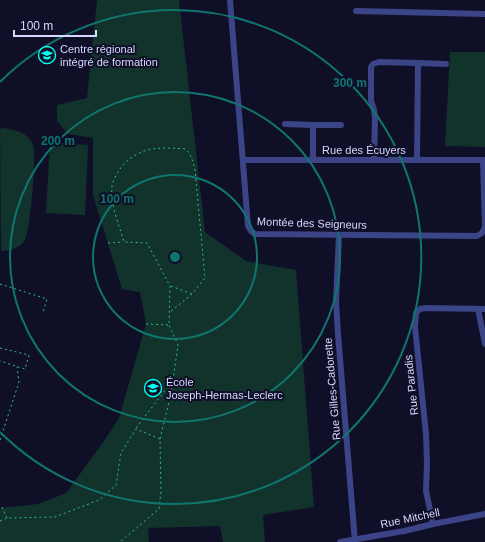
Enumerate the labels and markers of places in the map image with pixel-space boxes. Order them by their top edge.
place label: Centre régional intégré de formation [60,43,158,68]
school or university icon: Centre régional intégré de formation [37,45,57,65]
centre of rings [168,250,182,264]
place label: École Joseph-Hermas-Leclerc [166,376,283,401]
school or university icon: École Joseph-Hermas-Leclerc [143,378,163,398]

